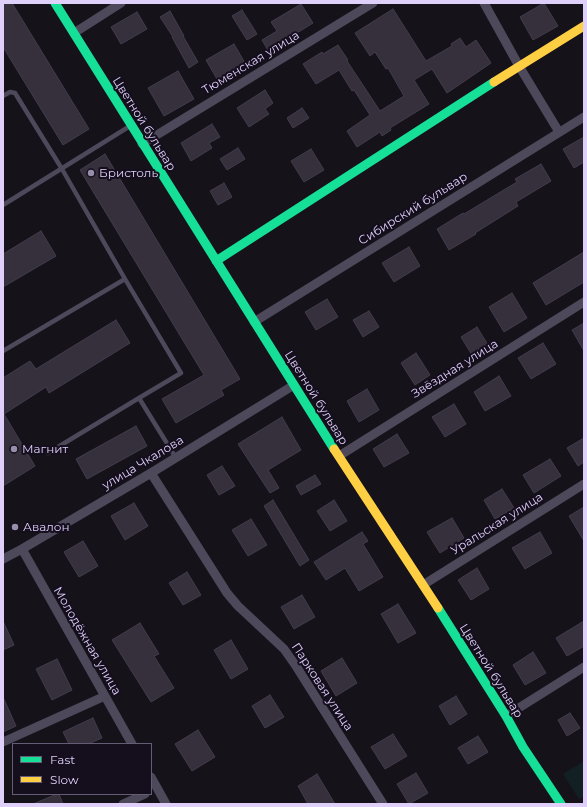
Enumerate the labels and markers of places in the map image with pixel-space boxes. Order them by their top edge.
place label: Бристоль [99,166,158,180]
marker: Бристоль [86,168,96,178]
place label: Магнит [22,442,68,456]
marker: Магнит [9,444,19,454]
place label: Авалон [23,520,70,534]
marker: Авалон [10,522,20,532]

